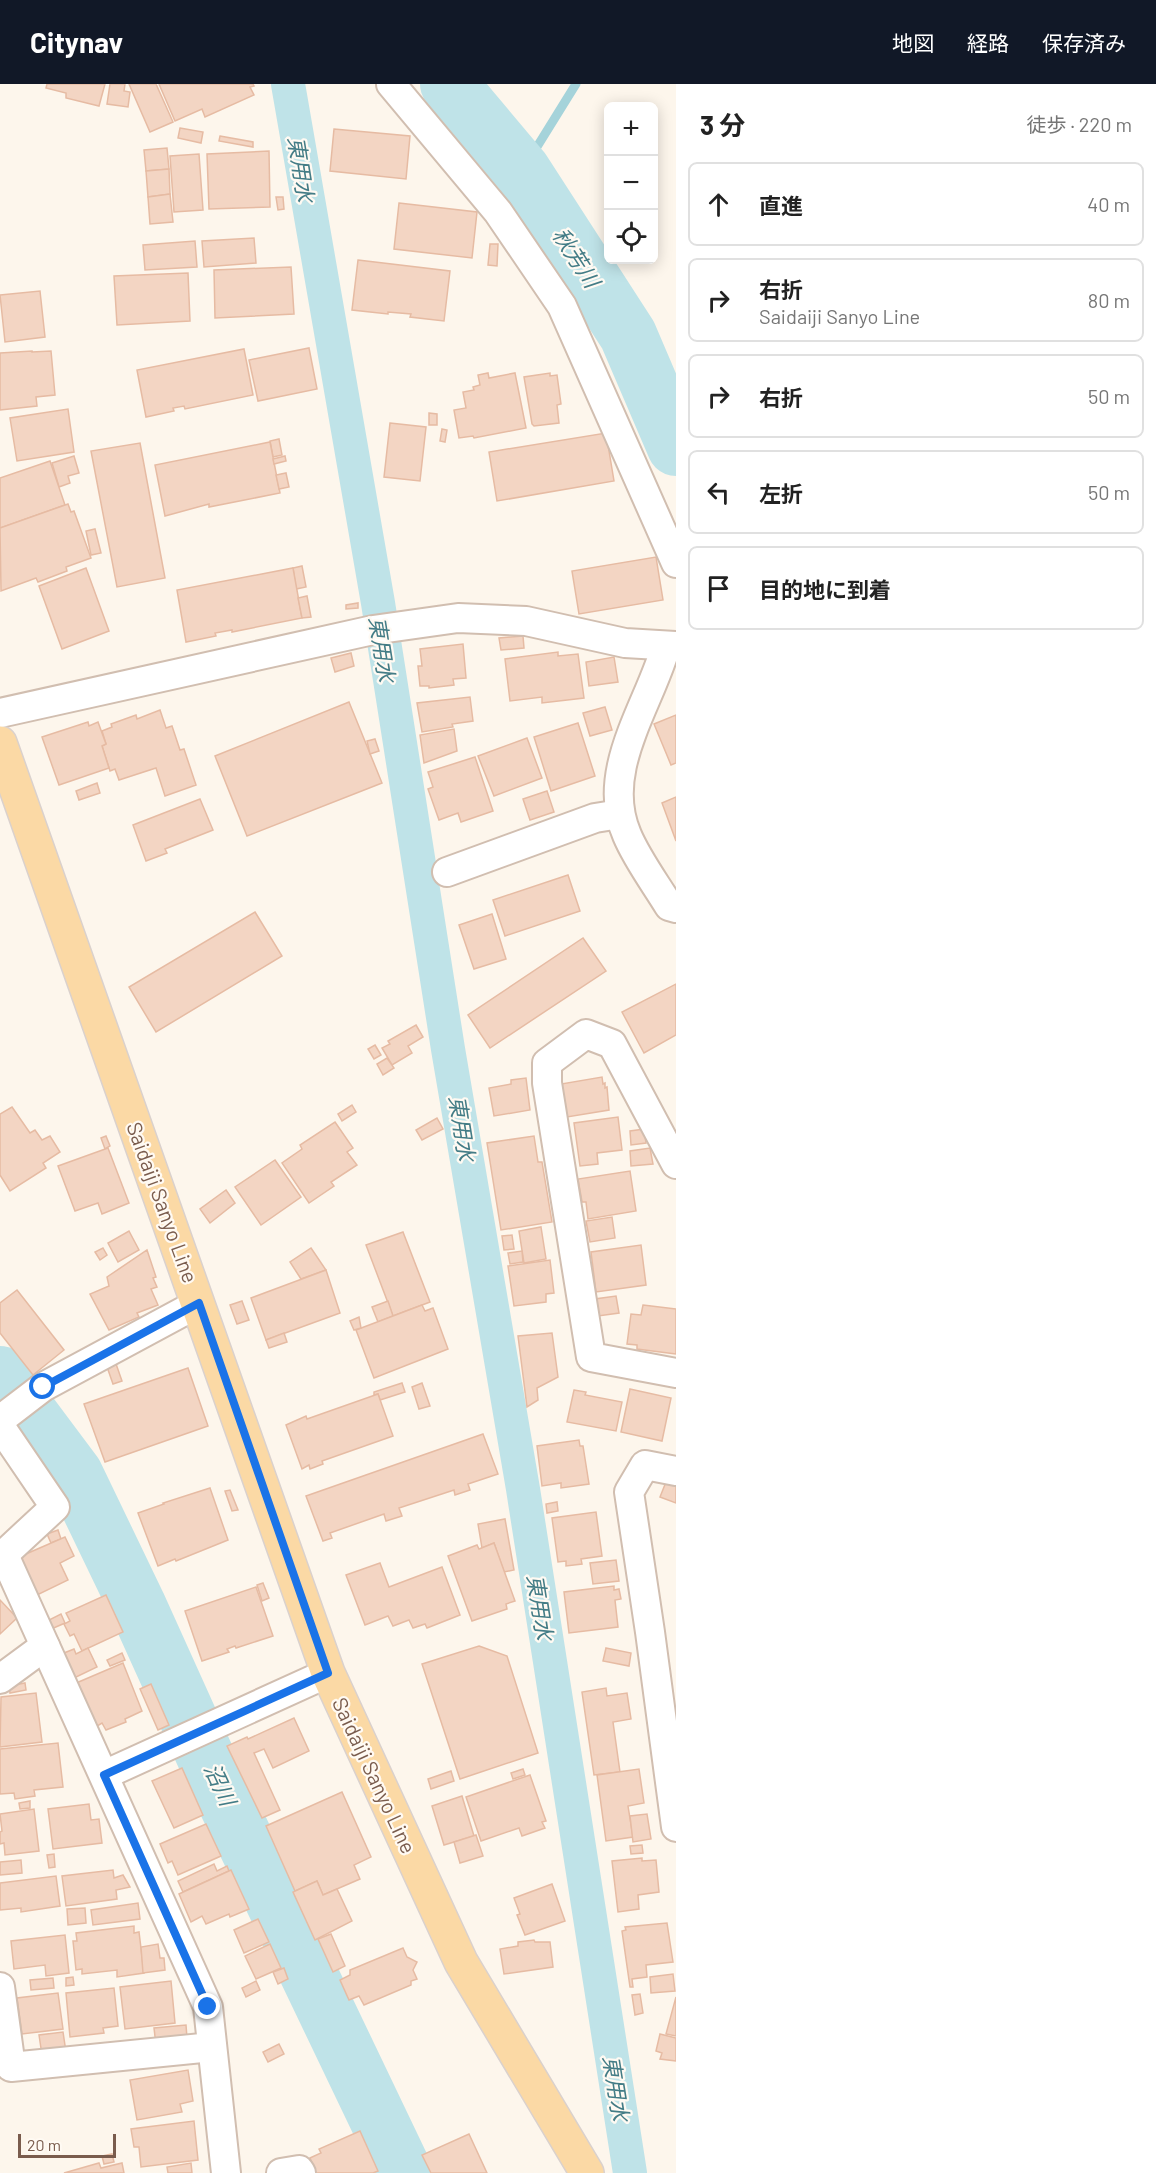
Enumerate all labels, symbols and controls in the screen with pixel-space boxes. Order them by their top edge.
text: Citynav [30,25,123,59]
text: 地図 [892,30,934,55]
text: 経路 [967,30,1009,55]
text: 保存済み [1042,30,1126,55]
map controls [604,102,658,264]
button: + [604,102,658,156]
text: 3 分 [700,109,745,140]
text: 徒歩 · 220 m [1027,112,1132,136]
water label: 東用水 [284,134,320,206]
button: − [604,156,658,210]
icon: ahead [702,188,735,221]
text: 直進 [759,192,803,218]
text: 40 m [1087,192,1130,216]
button: locate [604,210,658,264]
water label: 秋芳川 [548,222,607,293]
text: 右折 [759,276,803,302]
icon: right [702,284,735,317]
text: 80 m [1088,288,1130,312]
text: Saidaiji Sanyo Line [759,304,920,328]
icon: right [702,380,735,413]
text: 右折 [759,384,803,410]
text: 50 m [1088,384,1130,408]
icon: left [702,476,735,509]
text: 左折 [759,480,803,506]
text: 50 m [1088,480,1130,504]
icon: arrive [702,572,735,605]
text: 目的地に到着 [759,576,891,602]
water label: 東用水 [365,614,401,686]
water label: 東用水 [445,1093,481,1165]
street label: Saidaiji Sanyo Line [122,1118,204,1286]
route start [29,1373,55,1399]
water label: 東用水 [523,1572,559,1644]
street label: Saidaiji Sanyo Line [328,1693,422,1857]
water label: 沼川 [200,1759,243,1811]
route end [194,1993,220,2019]
water label: 東用水 [599,2053,635,2125]
scale bar [18,2131,116,2158]
text: 20 m [27,2135,61,2154]

